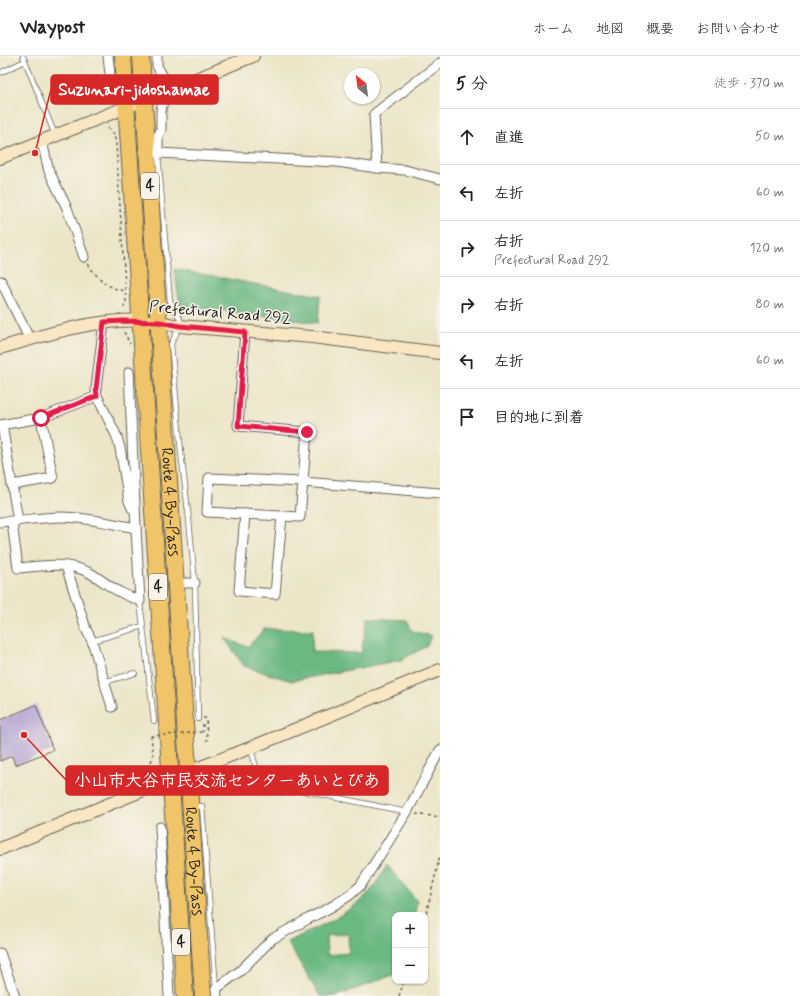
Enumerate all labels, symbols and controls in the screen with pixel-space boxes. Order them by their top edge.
text: Waypost [20,15,85,40]
text: ホーム [533,20,574,38]
text: 地図 [596,20,624,38]
text: 概要 [646,20,674,38]
text: お問い合わせ [696,20,780,38]
north arrow [344,68,380,104]
text: 5 分 [456,73,488,95]
callout: Suzunari-jidoshamae [51,75,218,104]
text: 徒歩 · 370 m [714,75,784,92]
text: Suzunari-jidoshamae [58,79,210,101]
icon: ahead [456,126,478,148]
text: 直進 [494,128,524,148]
text: 50 m [755,128,784,145]
road number: 4 [141,173,159,199]
icon: left [456,182,478,204]
text: 左折 [494,184,524,204]
text: 60 m [756,184,784,201]
text: 右折 [494,232,524,252]
icon: right [456,238,478,260]
text: 120 m [750,240,784,257]
text: Prefectural Road 292 [494,252,610,269]
icon: right [456,294,478,316]
street label: Prefectural Road 292 [148,296,292,330]
text: 右折 [494,296,524,316]
text: 80 m [755,296,784,313]
icon: left [456,350,478,372]
text: 左折 [494,352,524,372]
text: 60 m [756,352,784,369]
icon: arrive [456,406,478,428]
text: 目的地に到着 [494,408,584,428]
route start [32,409,50,427]
route end [298,423,316,441]
street label: Route 4 By-Pass [156,447,184,557]
road number: 4 [149,574,167,600]
callout: 小山市大谷市民交流センターあいとぴあ [66,766,388,795]
text: 小山市大谷市民交流センターあいとぴあ [74,770,380,792]
street label: Route 4 By-Pass [180,806,208,916]
map controls [392,912,428,984]
button: + [392,912,428,948]
road number: 4 [172,929,190,955]
button: − [392,948,428,984]

